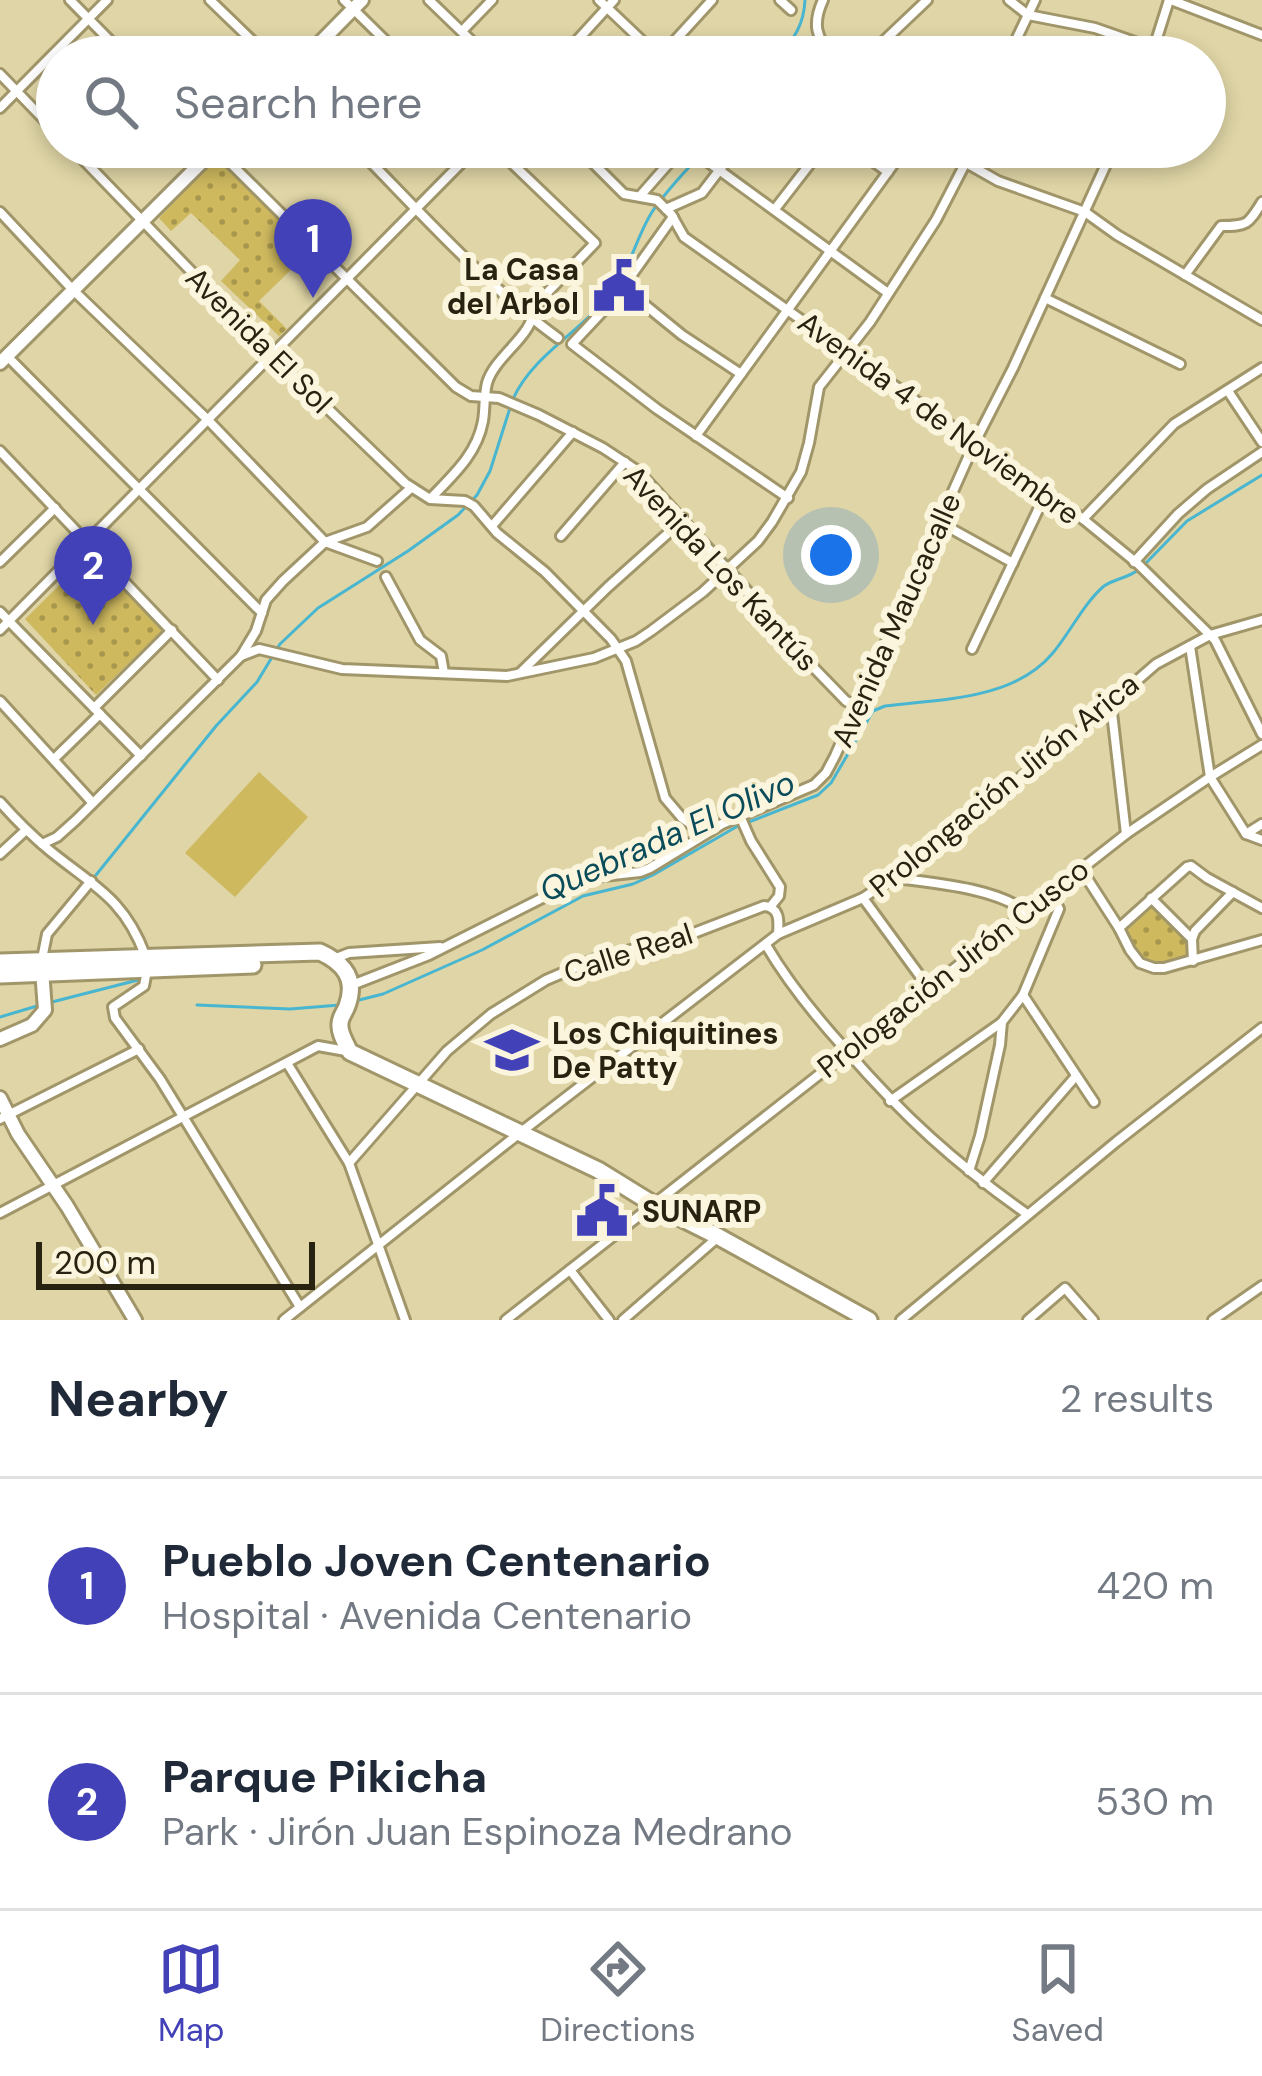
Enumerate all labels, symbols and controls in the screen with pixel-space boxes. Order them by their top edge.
search box [36,36,1226,168]
icon: search [78,69,144,135]
text: Search here [174,73,422,132]
pin: 1 [274,199,352,298]
place label: La Casa del Arbol [447,250,579,323]
public building icon: La Casa del Arbol [590,257,648,315]
street label: Avenida El Sol [177,258,341,422]
street label: Avenida 4 de Noviembre [790,303,1088,533]
street label: Avenida Los Kantús [615,457,827,679]
street label: Avenida Maucacalle [822,487,970,753]
your location [801,525,861,585]
pin: 2 [54,526,132,625]
street label: Prolongación Jirón Arica [861,664,1147,906]
water label: Quebrada El Olivo [532,760,802,912]
street label: Prologación Jirón Cusco [809,850,1097,1086]
street label: Calle Real [559,914,697,992]
place label: Los Chiquitines De Patty [552,1014,778,1087]
school or university icon: Los Chiquitines De Patty [483,1021,541,1079]
public building icon: SUNARP [573,1182,631,1240]
place label: SUNARP [642,1192,761,1231]
scale bar [36,1236,315,1289]
text: 200 m [54,1241,156,1284]
text: Nearby [48,1365,229,1432]
text: 2 results [1060,1373,1214,1424]
text: Pueblo Joven Centenario [162,1531,711,1590]
text: 1 [80,1560,94,1611]
text: 420 m [1096,1560,1214,1611]
text: Hospital · Avenida Centenario [162,1590,692,1641]
text: Parque Pikicha [162,1747,487,1806]
text: 2 [76,1776,98,1827]
text: 530 m [1095,1776,1214,1827]
text: Park · Jirón Juan Espinoza Medrano [162,1806,793,1857]
tab: Map [158,1936,224,2051]
tab: Directions [540,1936,696,2051]
tab: Saved [1012,1936,1104,2051]

